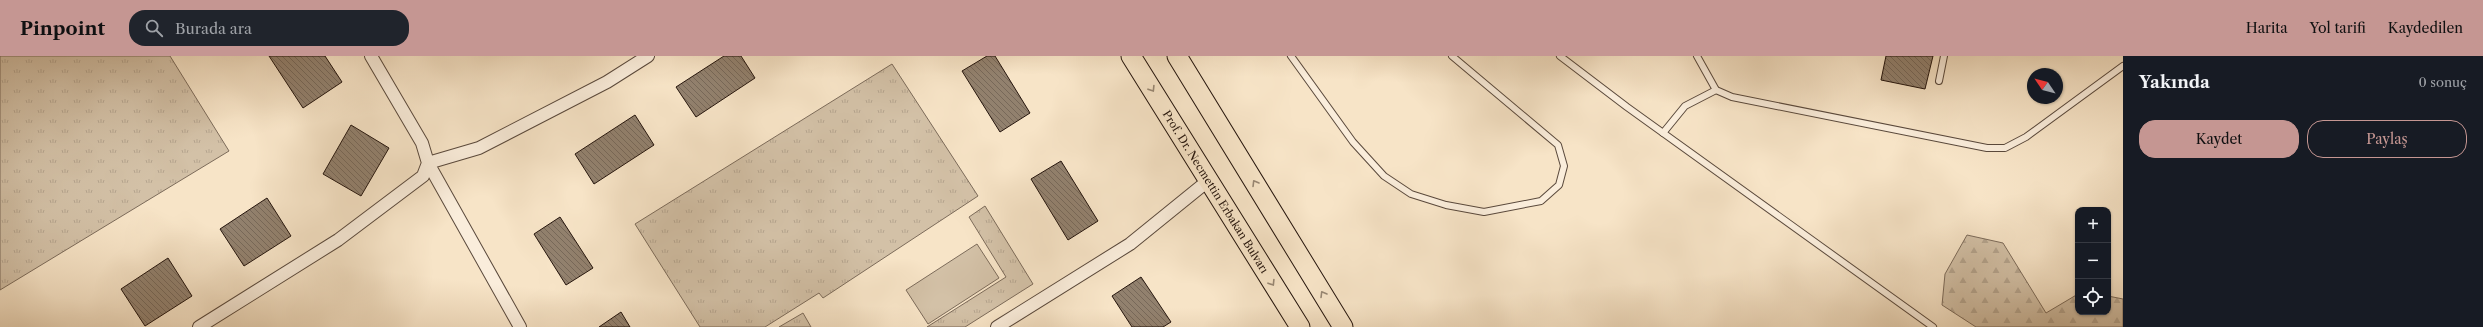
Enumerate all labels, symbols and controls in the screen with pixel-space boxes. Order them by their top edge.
search box [129,10,409,46]
text: Pinpoint [20,17,105,40]
icon: search [143,17,165,39]
text: Burada ara [175,19,252,38]
text: Harita [2246,19,2288,37]
text: Yol tarifi [2310,19,2366,37]
text: Kaydedilen [2388,19,2463,37]
north arrow [2027,68,2063,104]
text: Yakında [2139,72,2210,92]
text: 0 sonuç [2419,74,2467,90]
one-way arrow [1147,85,1154,92]
street label: Prof. Dr. Necmettin Erbakan Bulvarı [1160,108,1272,276]
button: Kaydet [2139,120,2299,158]
button: Paylaş [2307,120,2467,158]
one-way arrow [1252,180,1259,187]
map controls [2075,207,2111,315]
button: + [2075,207,2111,243]
button: − [2075,243,2111,279]
one-way arrow [1268,278,1275,285]
button: locate [2075,279,2111,315]
one-way arrow [1320,291,1327,298]

